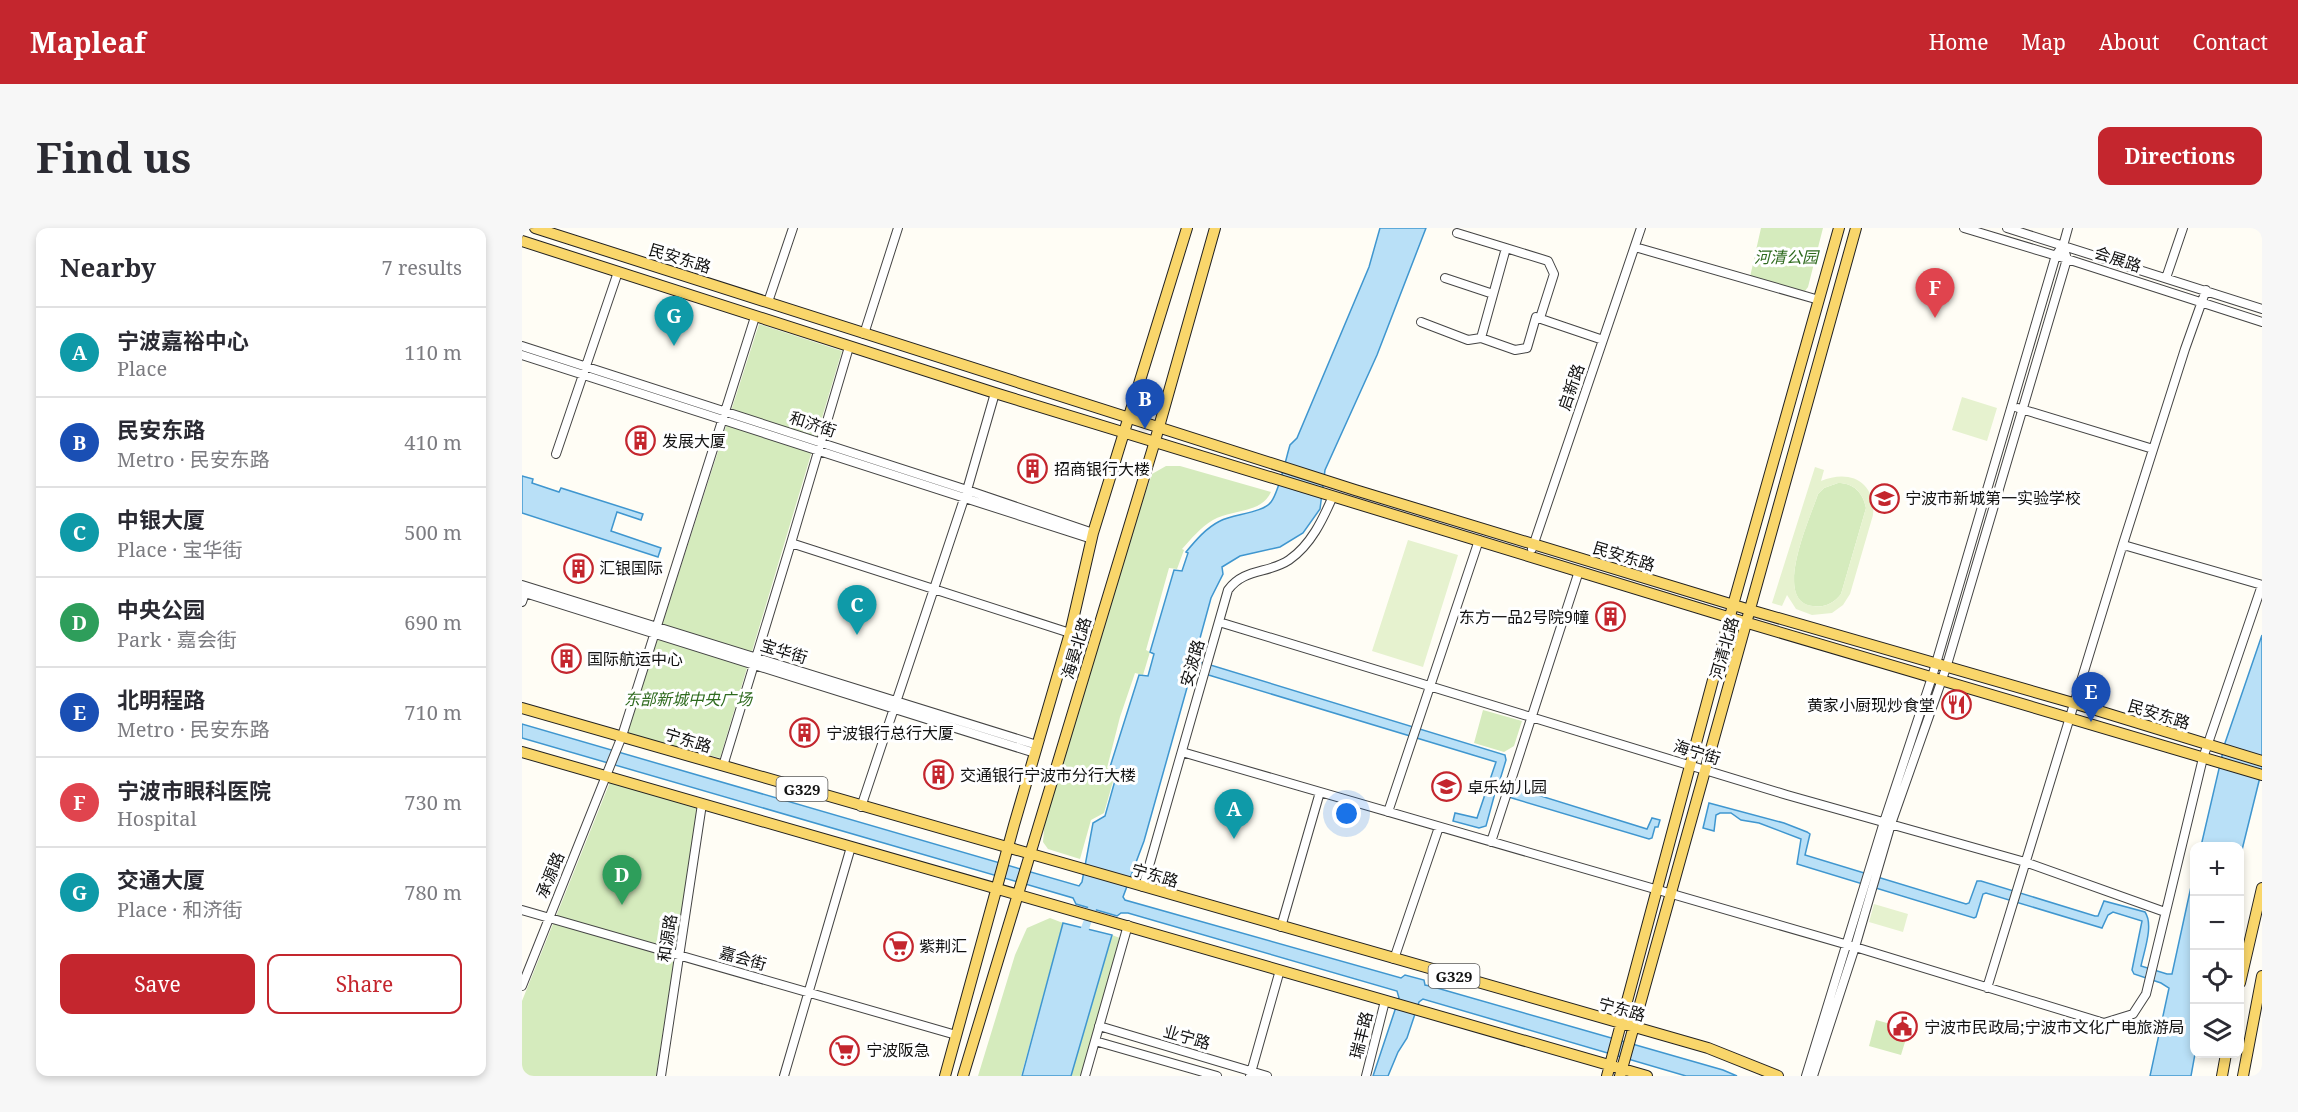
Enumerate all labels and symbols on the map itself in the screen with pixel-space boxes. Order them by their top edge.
street label: 民安东路 [646,238,714,278]
street label: 会展路 [2092,241,2144,277]
park label: 河清公园 [1754,246,1820,268]
pin: F [1916,268,1954,318]
pin: G [654,296,694,346]
street label: 启新路 [1553,361,1589,413]
pin: B [1126,380,1164,429]
street label: 和济街 [787,406,839,442]
building icon: 发展大厦 [625,425,657,457]
place label: 发展大厦 [662,430,726,452]
building icon: 招商银行大楼 [1017,453,1049,485]
place label: 招商银行大楼 [1054,458,1150,480]
school or university icon: 宁波市新城第一实验学校 [1868,482,1900,514]
place label: 宁波市新城第一实验学校 [1905,487,2081,509]
street label: 民安东路 [1590,536,1658,576]
building icon: 汇银国际 [562,552,594,584]
place label: 汇银国际 [599,557,663,579]
pin: C [838,586,876,635]
building icon: 东方一品2号院9幢 [1594,601,1626,633]
place label: 东方一品2号院9幢 [1459,606,1589,628]
street label: 海晏北路 [1056,614,1096,682]
street label: 河清北路 [1705,614,1743,682]
street label: 宝华街 [758,633,810,669]
street label: 安波路 [1175,637,1209,689]
building icon: 国际航运中心 [550,643,582,675]
place label: 国际航运中心 [587,648,683,670]
pin: E [2072,672,2110,722]
park label: 东部新城中央广场 [624,688,754,710]
restaurant icon: 黄家小厨现炒食堂 [1940,689,1972,721]
place label: 黄家小厨现炒食堂 [1807,694,1935,716]
street label: 民安东路 [2125,694,2193,734]
building icon: 宁波银行总行大厦 [789,717,821,749]
street label: 宁东路 [662,722,714,758]
place label: 宁波银行总行大厦 [826,722,954,744]
street label: 海宁街 [1671,734,1723,770]
building icon: 交通银行宁波市分行大楼 [923,759,955,791]
place label: 交通银行宁波市分行大楼 [960,764,1136,786]
school or university icon: 卓乐幼儿园 [1430,771,1462,803]
place label: 卓乐幼儿园 [1467,776,1547,798]
road number: G329 [776,777,828,801]
pin: A [1214,790,1254,839]
your location [1332,799,1361,828]
street label: 承源路 [531,849,569,901]
pin: D [602,856,642,905]
street label: 宁东路 [1129,858,1181,892]
street label: 和源路 [652,913,682,963]
supermarket icon: 紫荆汇 [882,930,914,962]
place label: 紫荆汇 [919,935,967,957]
street label: 嘉会街 [717,941,769,975]
road number: G329 [1428,964,1480,988]
street label: 宁东路 [1596,992,1648,1026]
street label: 瑞丰路 [1345,1009,1377,1061]
public building icon: 宁波市民政局;宁波市文化广电旅游局 [1887,1011,1919,1043]
place label: 宁波市民政局;宁波市文化广电旅游局 [1924,1016,2185,1038]
street label: 业宁路 [1161,1020,1213,1054]
supermarket icon: 宁波阪急 [829,1034,861,1066]
place label: 宁波阪急 [866,1039,930,1061]

